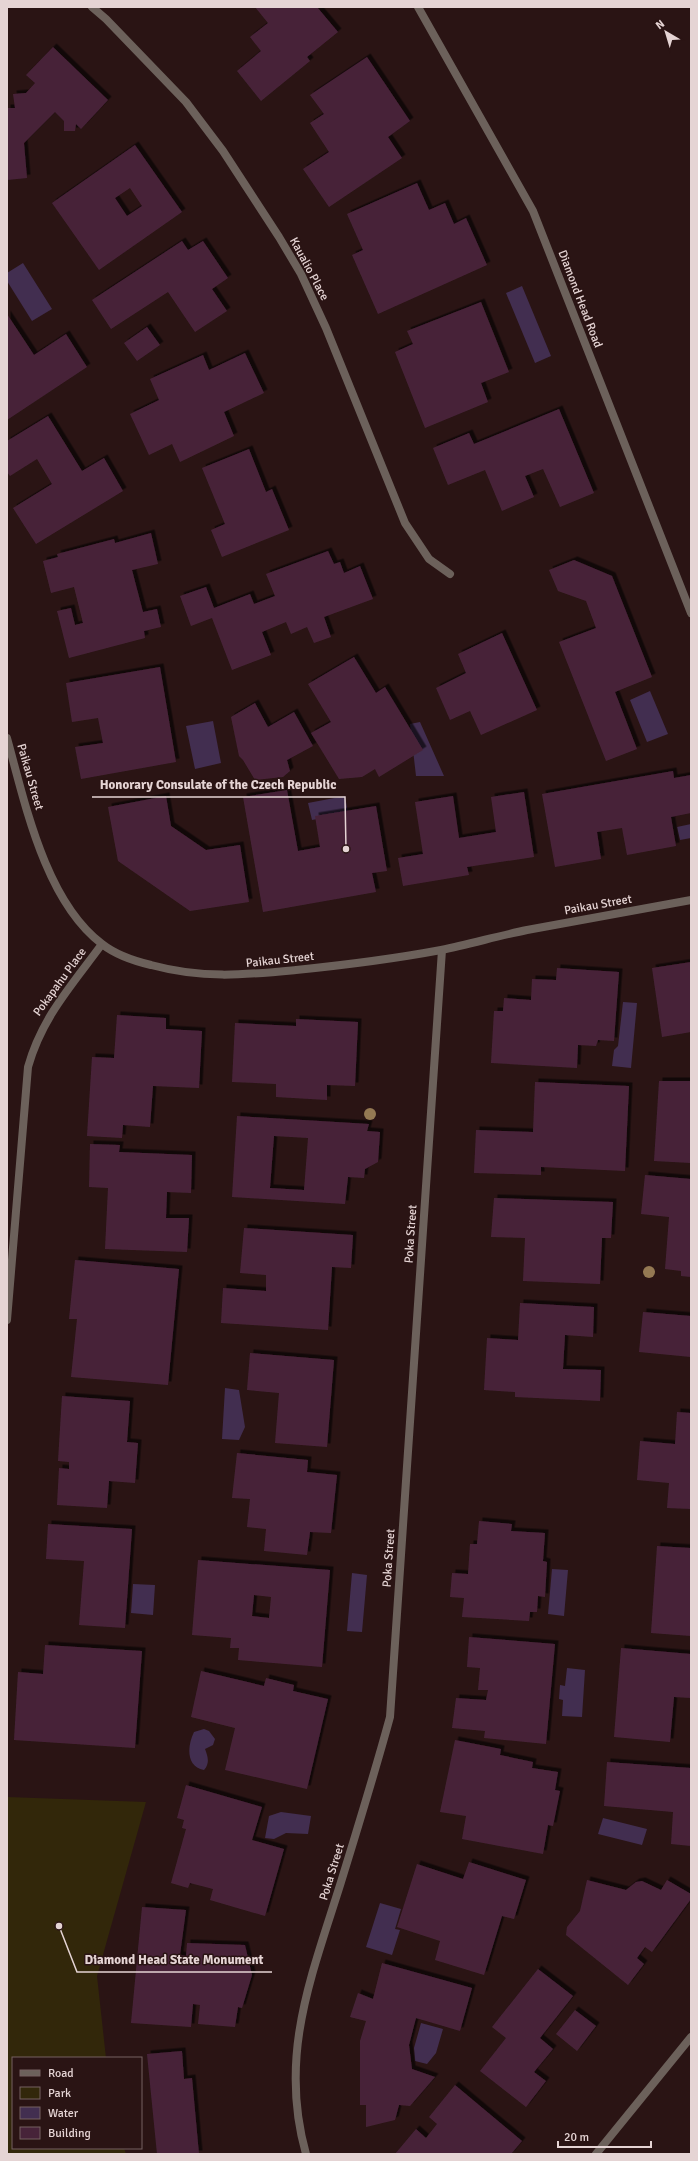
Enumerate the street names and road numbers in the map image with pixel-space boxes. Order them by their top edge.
street label: Kaualio Place [286,235,332,303]
street label: Diamond Head Road [554,248,606,350]
street label: Paikau Street [13,742,47,812]
street label: Paikau Street [563,892,633,918]
street label: Pokapahu Place [30,945,90,1019]
street label: Paikau Street [245,949,315,971]
street label: Poka Street [401,1204,421,1264]
street label: Poka Street [379,1528,399,1588]
street label: Poka Street [316,1842,348,1902]

